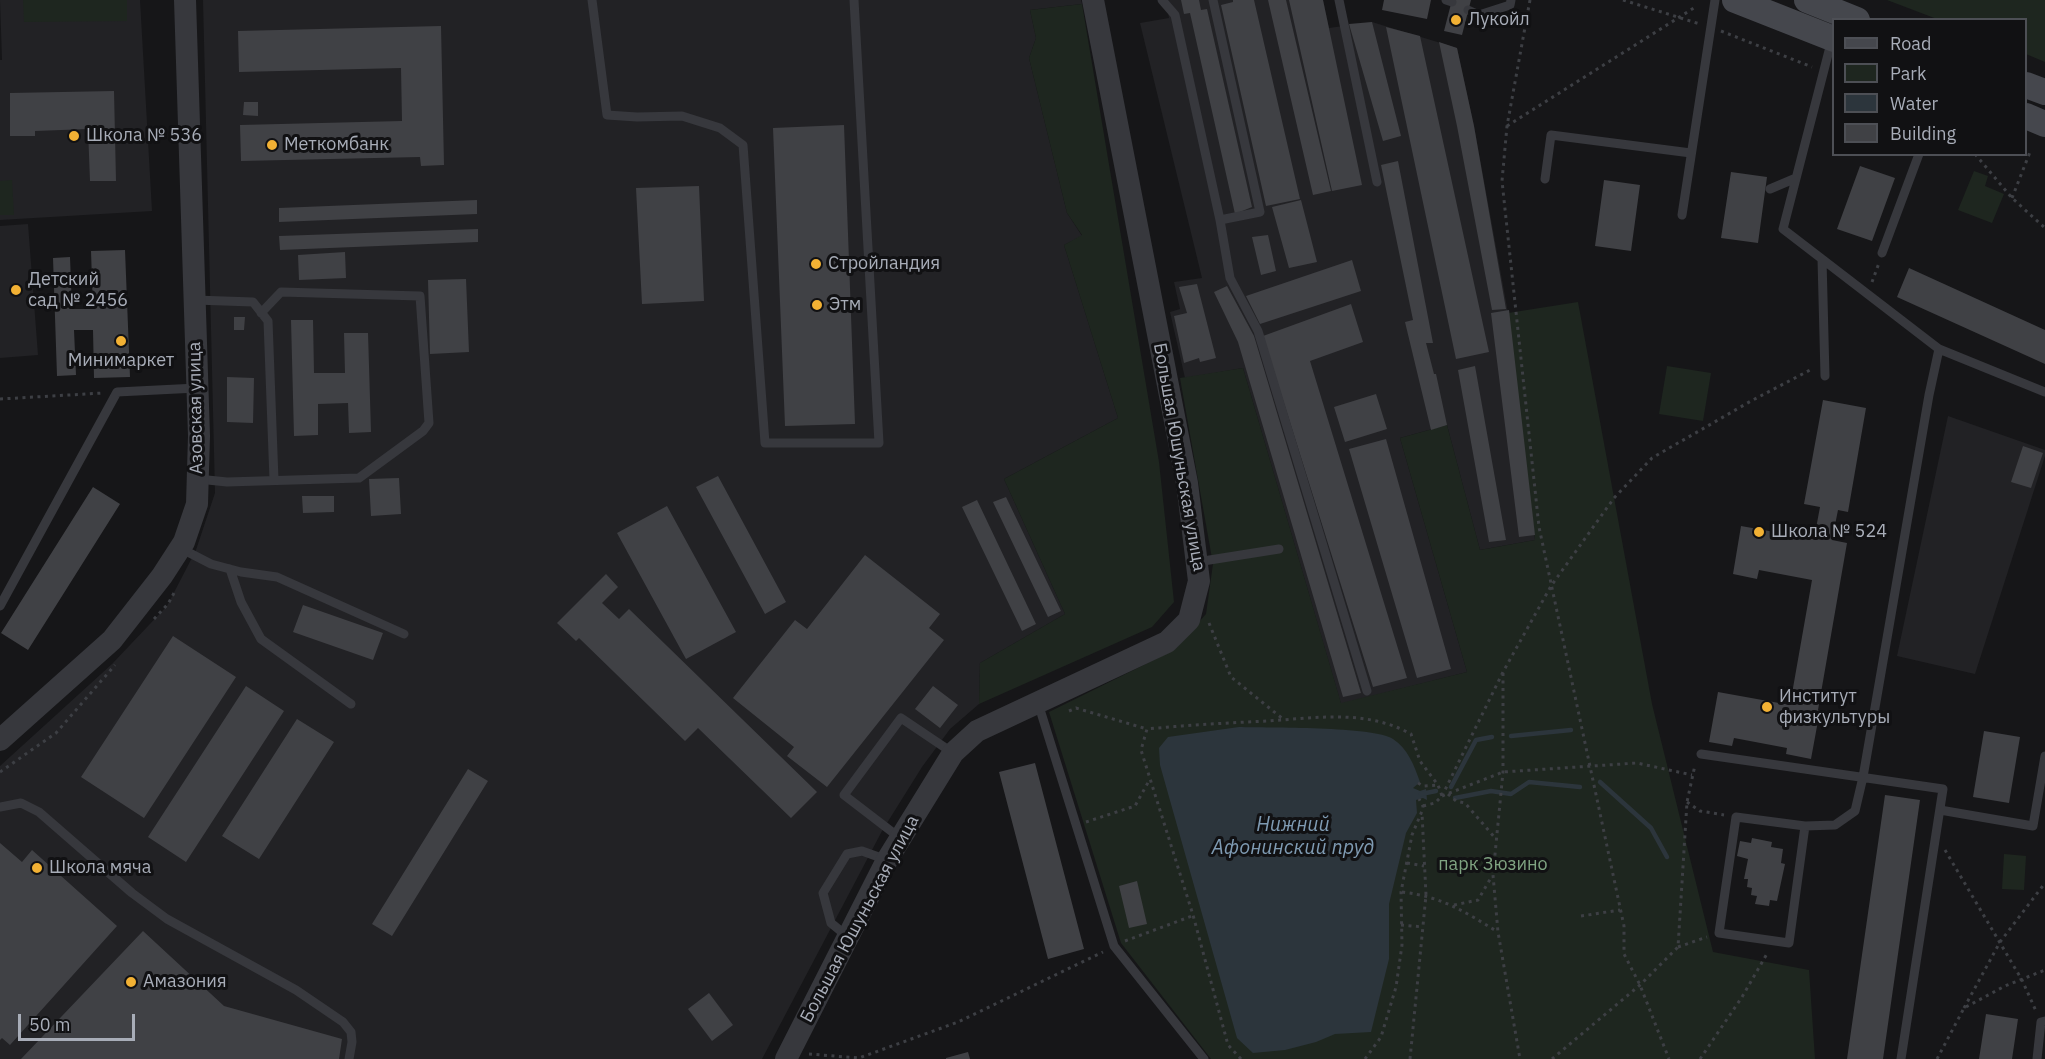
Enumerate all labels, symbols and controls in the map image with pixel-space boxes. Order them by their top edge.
place label: Лукойл [1468,9,1530,31]
marker: Лукойл [1449,13,1463,27]
legend [1832,18,2027,156]
text: Road [1890,32,1931,55]
text: Park [1890,62,1926,85]
text: Water [1890,92,1938,115]
text: Building [1890,122,1956,145]
place label: Школа № 536 [86,125,202,147]
marker: Школа № 536 [67,129,81,143]
place label: Меткомбанк [284,134,389,156]
marker: Меткомбанк [265,138,279,152]
place label: Стройландия [828,253,940,275]
marker: Стройландия [809,257,823,271]
place label: Детский сад № 2456 [28,269,128,312]
marker: Детский сад № 2456 [9,283,23,297]
place label: Этм [829,294,861,316]
marker: Этм [810,298,824,312]
marker: Минимаркет [114,334,128,348]
street label: Азовская улица [184,341,208,475]
street label: Большая Юшуньская улица [1148,341,1210,573]
place label: Минимаркет [68,350,174,372]
place label: Школа № 524 [1771,521,1887,543]
marker: Школа № 524 [1752,525,1766,539]
place label: Институт физкультуры [1779,686,1890,728]
marker: Институт физкультуры [1760,700,1774,714]
street label: Большая Юшуньская улица [796,812,924,1026]
water label: Нижний Афонинский пруд [1212,813,1374,860]
park label: парк Зюзино [1438,854,1548,876]
place label: Школа мяча [49,857,151,879]
marker: Школа мяча [30,861,44,875]
place label: Амазония [143,971,227,993]
marker: Амазония [124,975,138,989]
scale bar [21,1002,138,1040]
text: 50 m [29,1013,71,1036]

